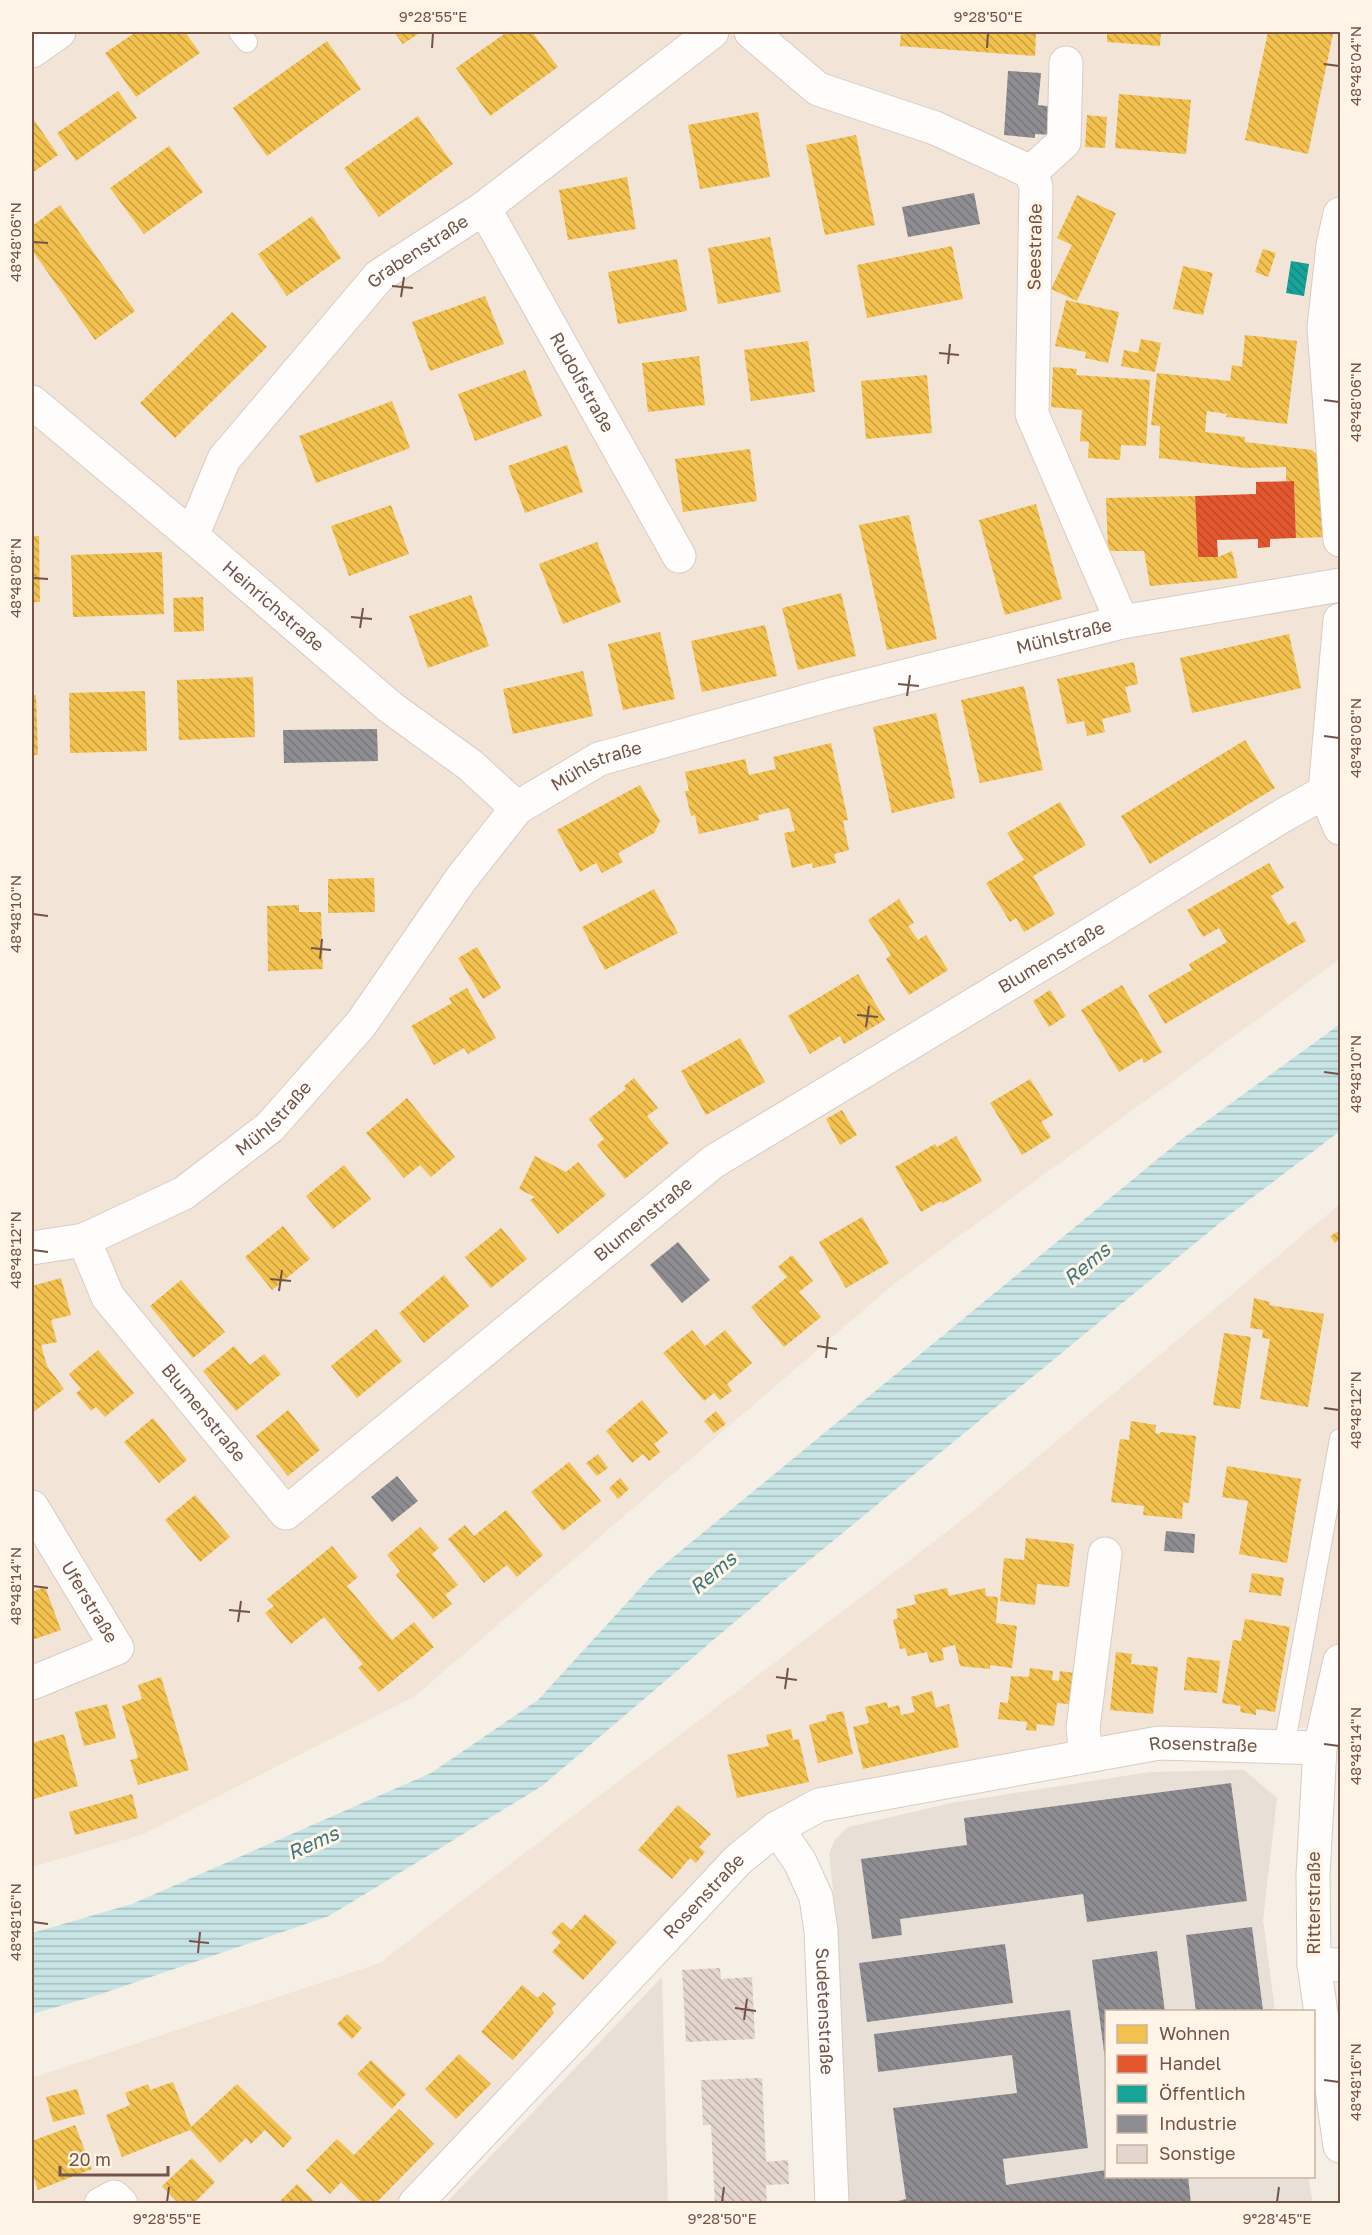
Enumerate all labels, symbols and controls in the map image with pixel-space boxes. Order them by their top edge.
text: 9°28'55"E [399,7,467,25]
text: 9°28'50"E [953,7,1023,25]
text: 48°48'04"N [1346,26,1364,106]
text: 48°48'06"N [6,202,24,282]
street label: Seestraße [1022,203,1046,291]
street label: Grabenstraße [362,209,472,292]
street label: Rudolfstraße [546,328,619,436]
text: 48°48'06"N [1346,362,1364,442]
text: 48°48'08"N [6,538,24,618]
street label: Heinrichstraße [218,555,329,655]
street label: Mühlstraße [1014,613,1114,658]
text: 48°48'08"N [1346,698,1364,778]
street label: Mühlstraße [546,736,644,795]
text: 48°48'10"N [6,875,24,953]
street label: Blumenstraße [994,916,1109,998]
text: 48°48'10"N [1346,1035,1364,1113]
street label: Mühlstraße [231,1076,316,1160]
street label: Blumenstraße [589,1172,696,1266]
text: 48°48'12"N [6,1211,24,1289]
water label: Rems [1058,1236,1116,1290]
street label: Blumenstraße [157,1359,251,1466]
text: 48°48'12"N [1346,1371,1364,1449]
water label: Rems [684,1545,742,1599]
text: 48°48'14"N [6,1547,24,1625]
street label: Uferstraße [57,1557,123,1646]
text: 48°48'14"N [1346,1707,1364,1785]
street label: Rosenstraße [1147,1731,1258,1756]
water label: Rems [283,1820,343,1864]
street label: Rosenstraße [658,1849,748,1943]
street label: Ritterstraße [1302,1851,1324,1955]
text: 48°48'16"N [6,1883,24,1961]
street label: Sudetenstraße [812,1947,839,2075]
legend [1105,2010,1315,2178]
text: Wohnen [1159,2022,1230,2044]
text: 48°48'16"N [1346,2043,1364,2121]
text: Handel [1159,2052,1221,2074]
text: Öffentlich [1159,2082,1245,2104]
text: Industrie [1159,2112,1237,2134]
scale bar [60,2139,168,2177]
text: Sonstige [1159,2142,1235,2164]
text: 20 m [69,2148,111,2170]
text: 9°28'55"E [133,2209,201,2227]
text: 9°28'50"E [687,2209,757,2227]
text: 9°28'45"E [1243,2209,1311,2227]

